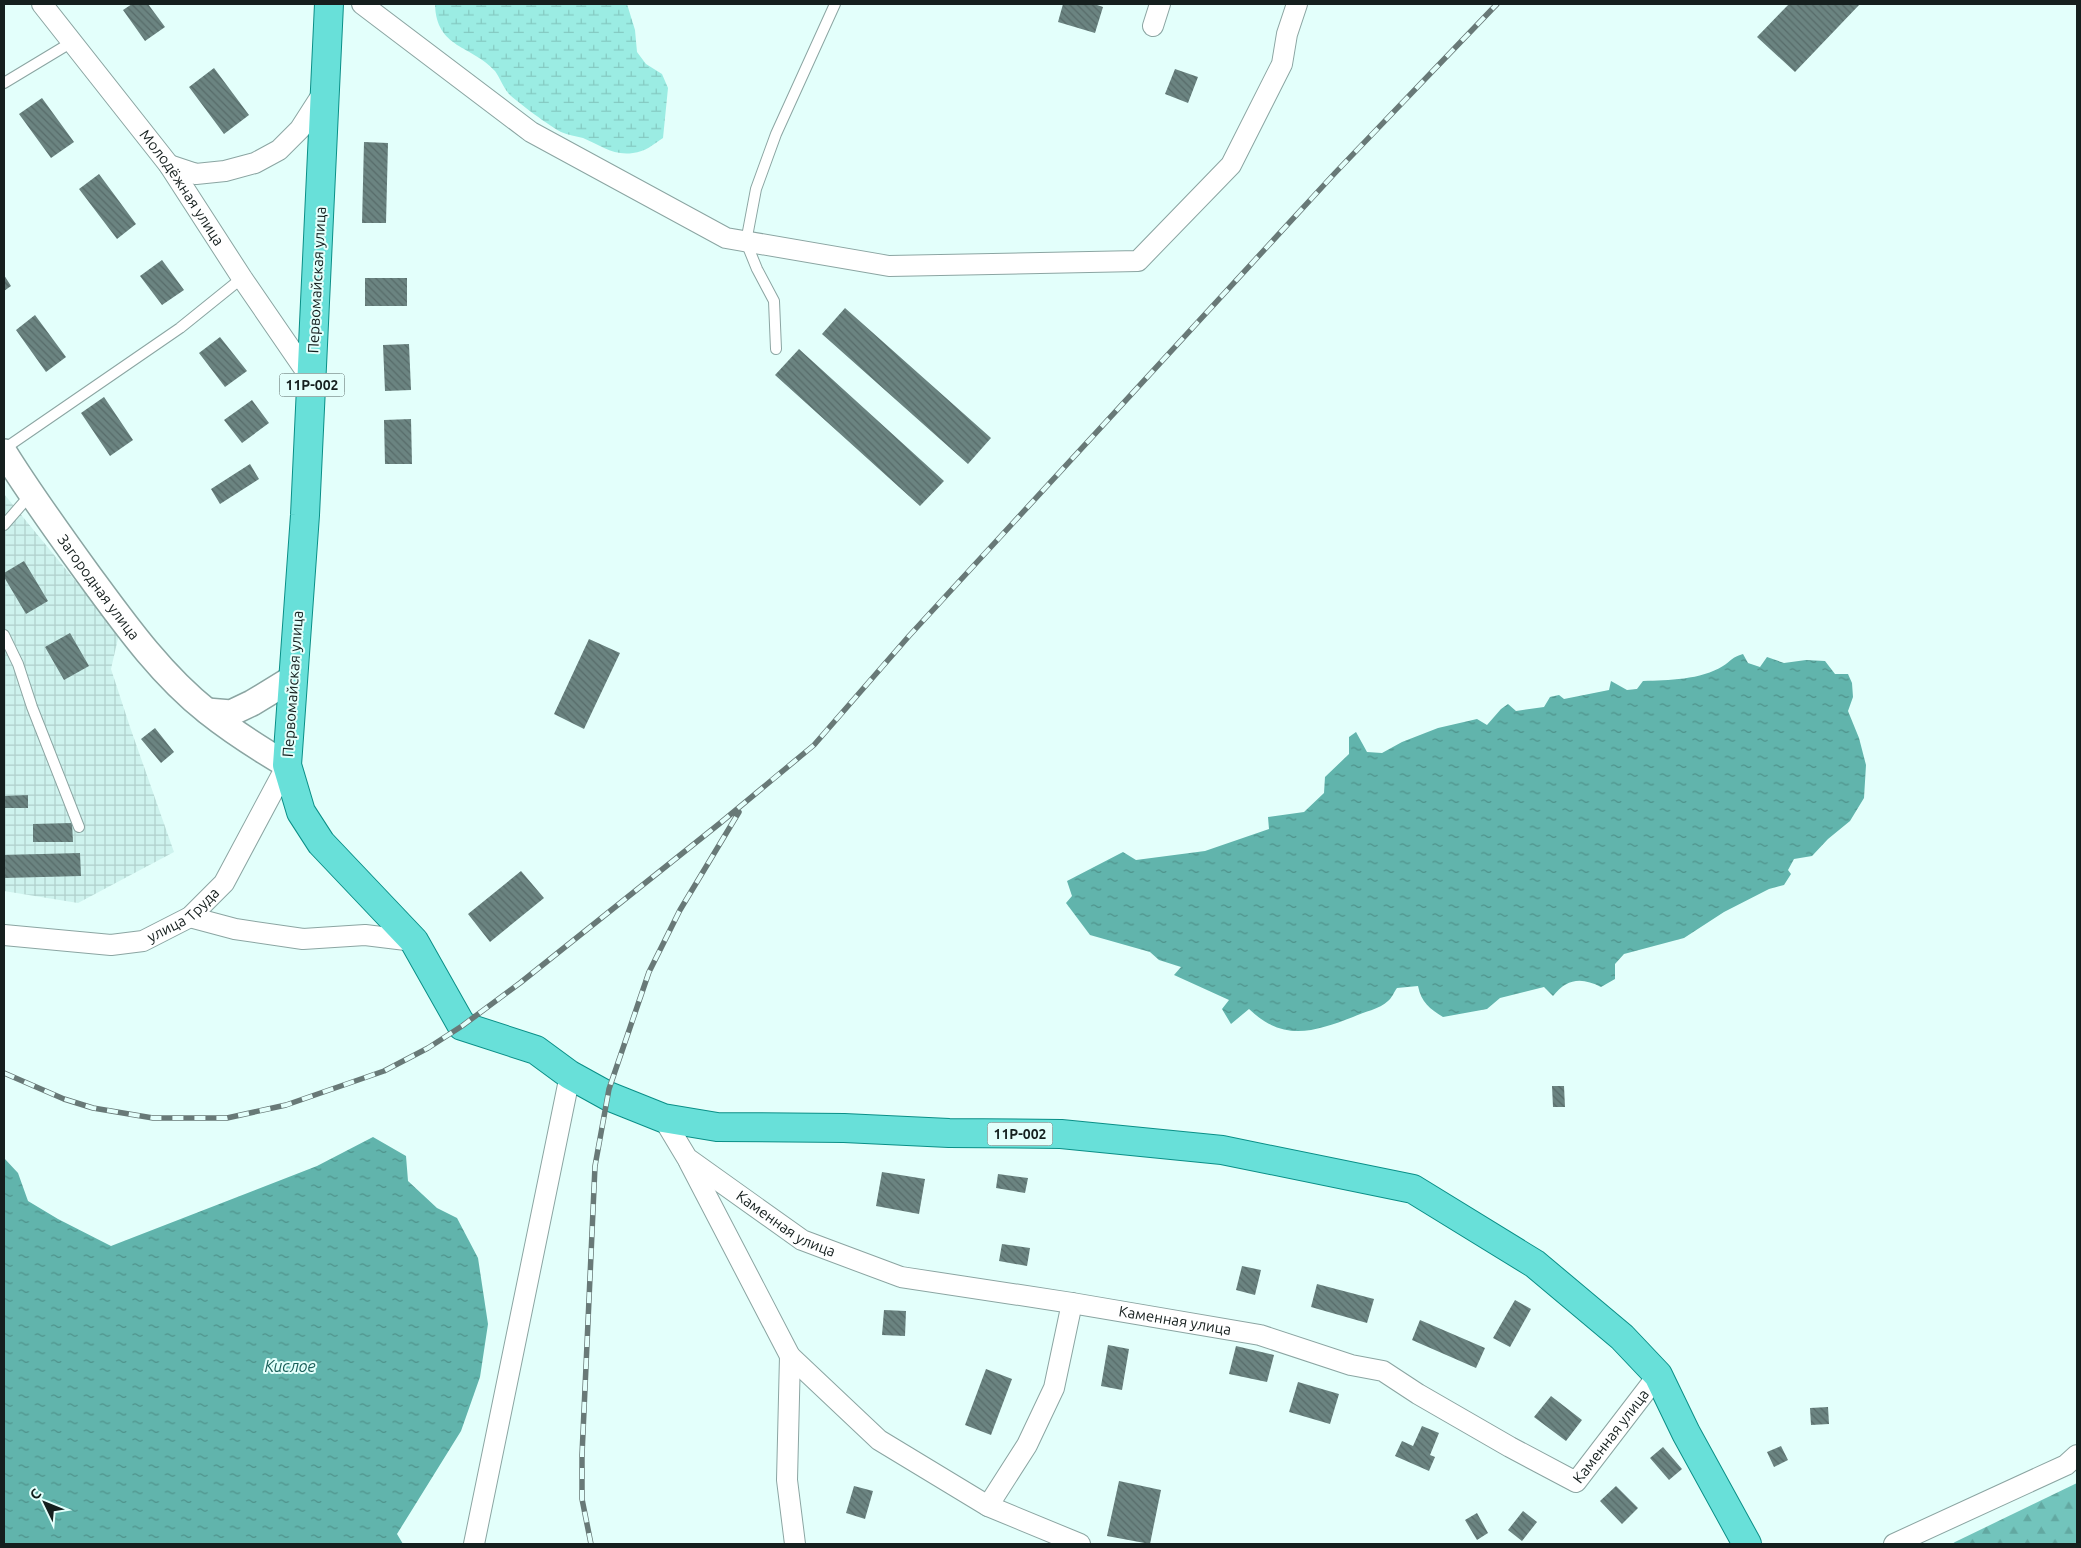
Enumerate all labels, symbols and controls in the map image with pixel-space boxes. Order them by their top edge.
street label: Молодёжная улица [136,126,228,249]
street label: Первомайская улица [304,206,329,354]
road number: 11Р-002 [280,374,344,396]
street label: Загородная улица [54,531,143,643]
street label: Первомайская улица [279,610,306,758]
street label: улица Труда [144,884,222,945]
road number: 11Р-002 [988,1122,1052,1146]
street label: Каменная улица [733,1187,838,1260]
street label: Каменная улица [1117,1302,1233,1338]
water label: Кислое [264,1357,316,1375]
street label: Каменная улица [1569,1386,1652,1486]
north arrow [20,1478,70,1528]
text: С [27,1485,44,1503]

